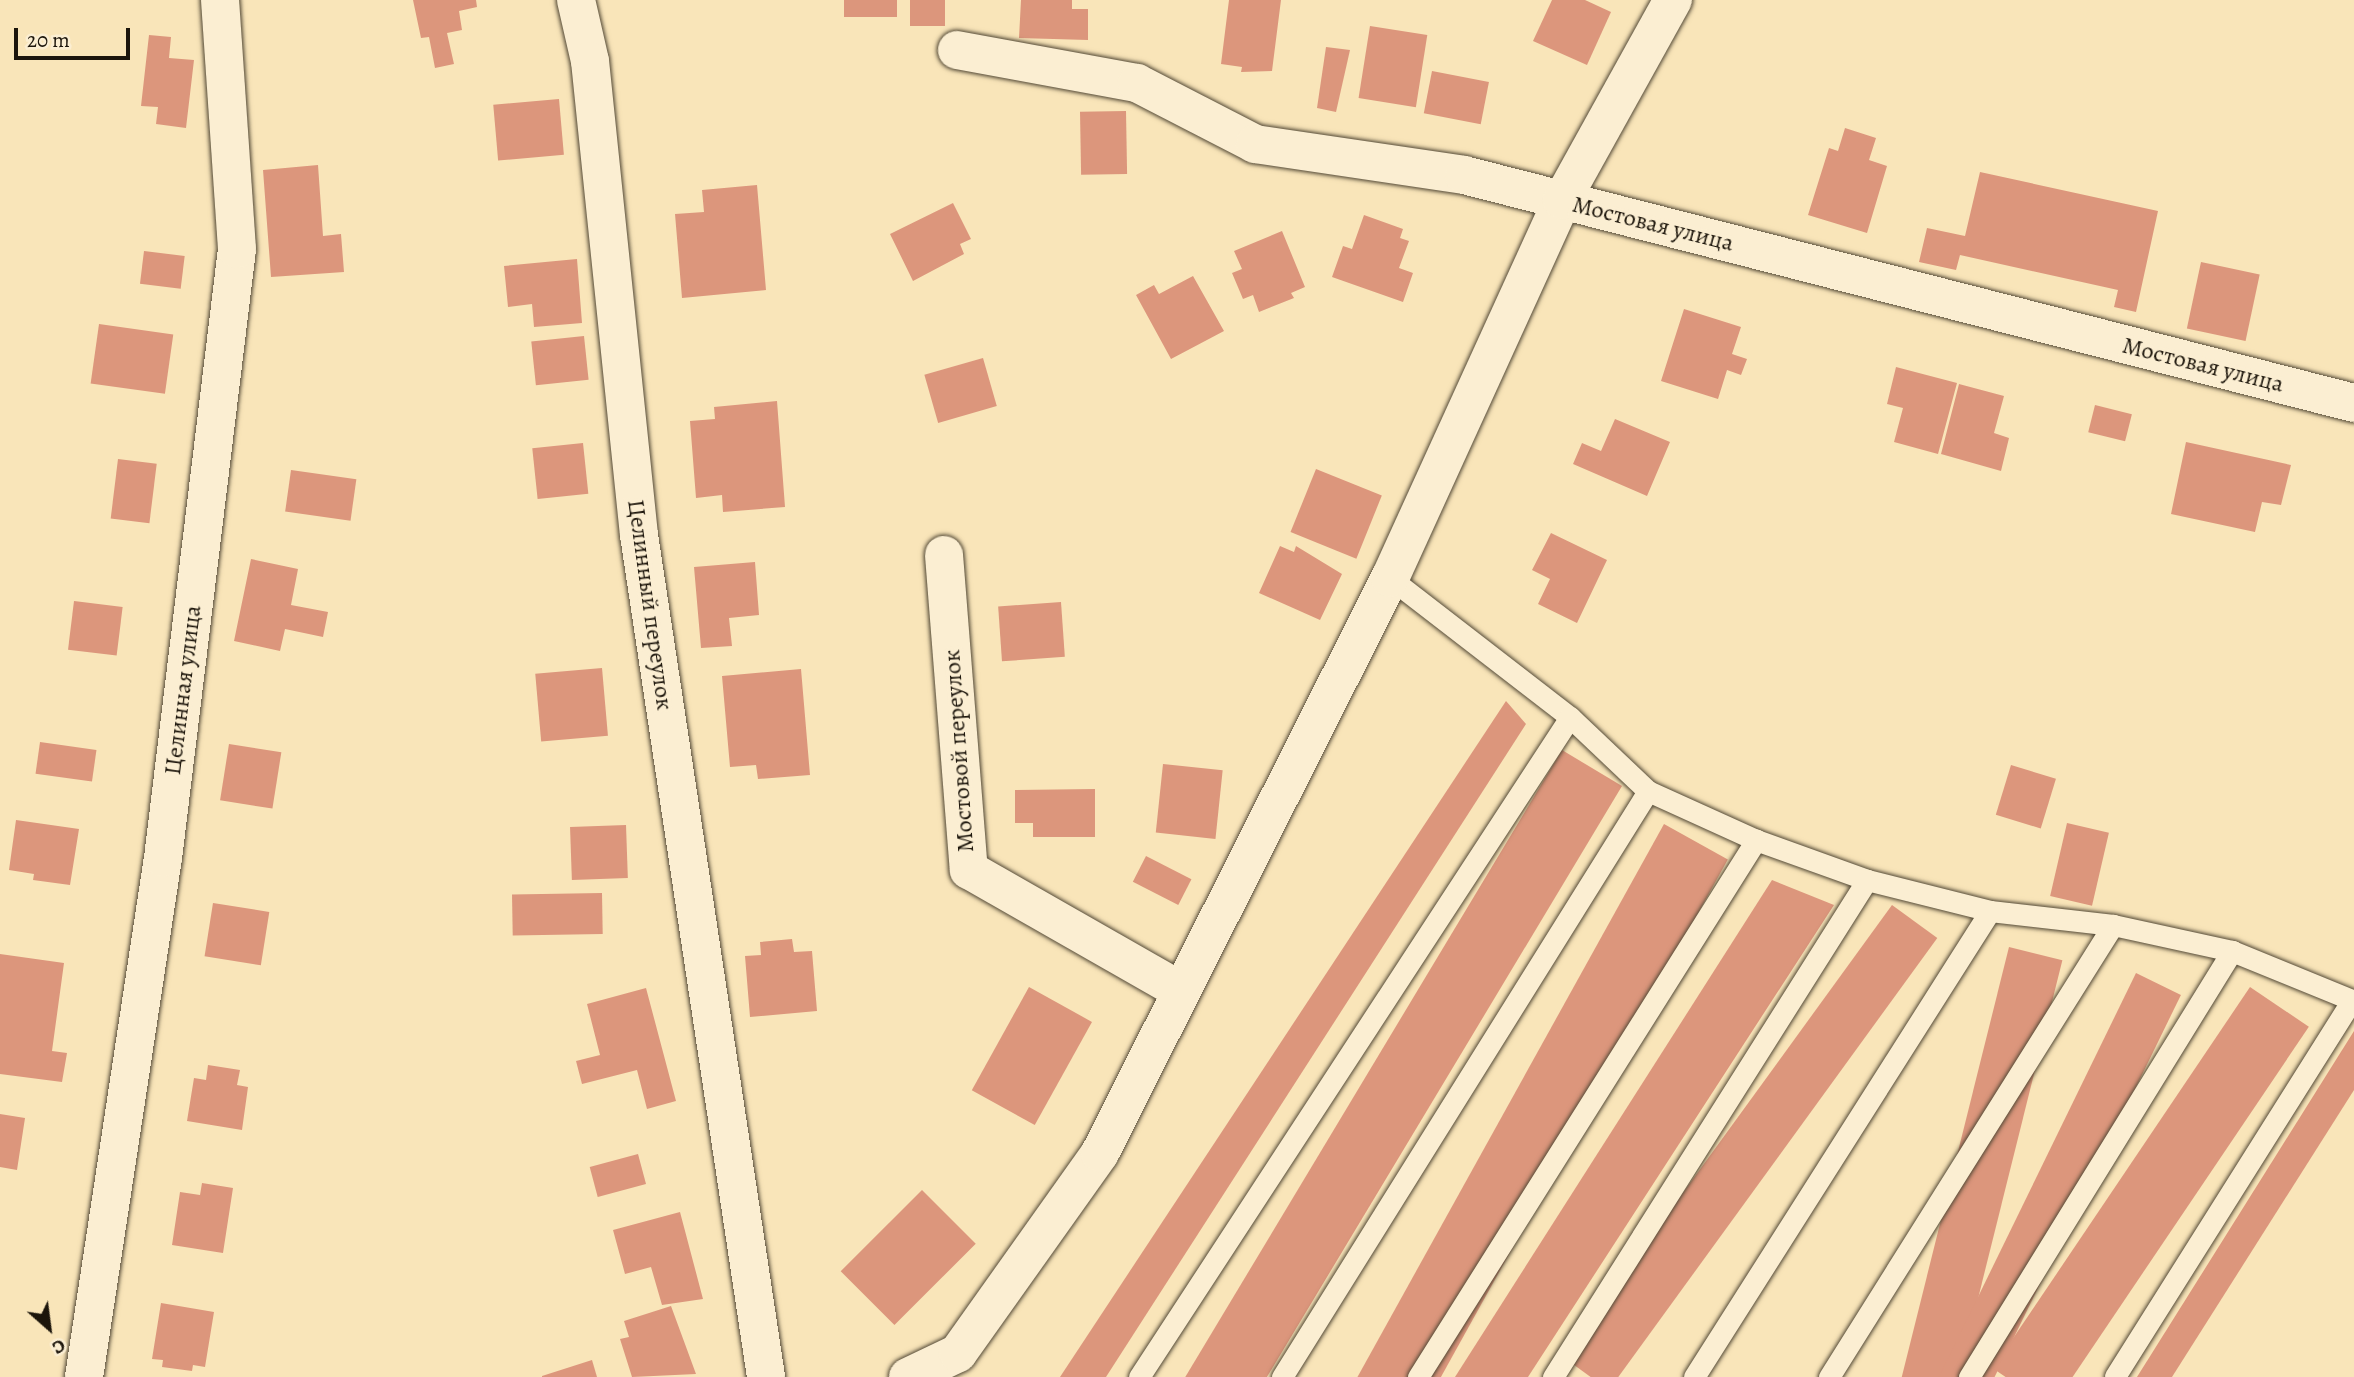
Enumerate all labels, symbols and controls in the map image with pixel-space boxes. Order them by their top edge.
scale bar [18,14,133,58]
text: 20 m [27,26,70,54]
street label: Мостовая улица [1569,190,1737,258]
street label: Мостовая улица [2119,331,2287,399]
street label: Целинный переулок [621,498,679,712]
street label: Целинная улица [158,604,208,776]
street label: Мостовой переулок [938,649,980,853]
north arrow [14,1293,84,1363]
text: С [48,1332,70,1361]

